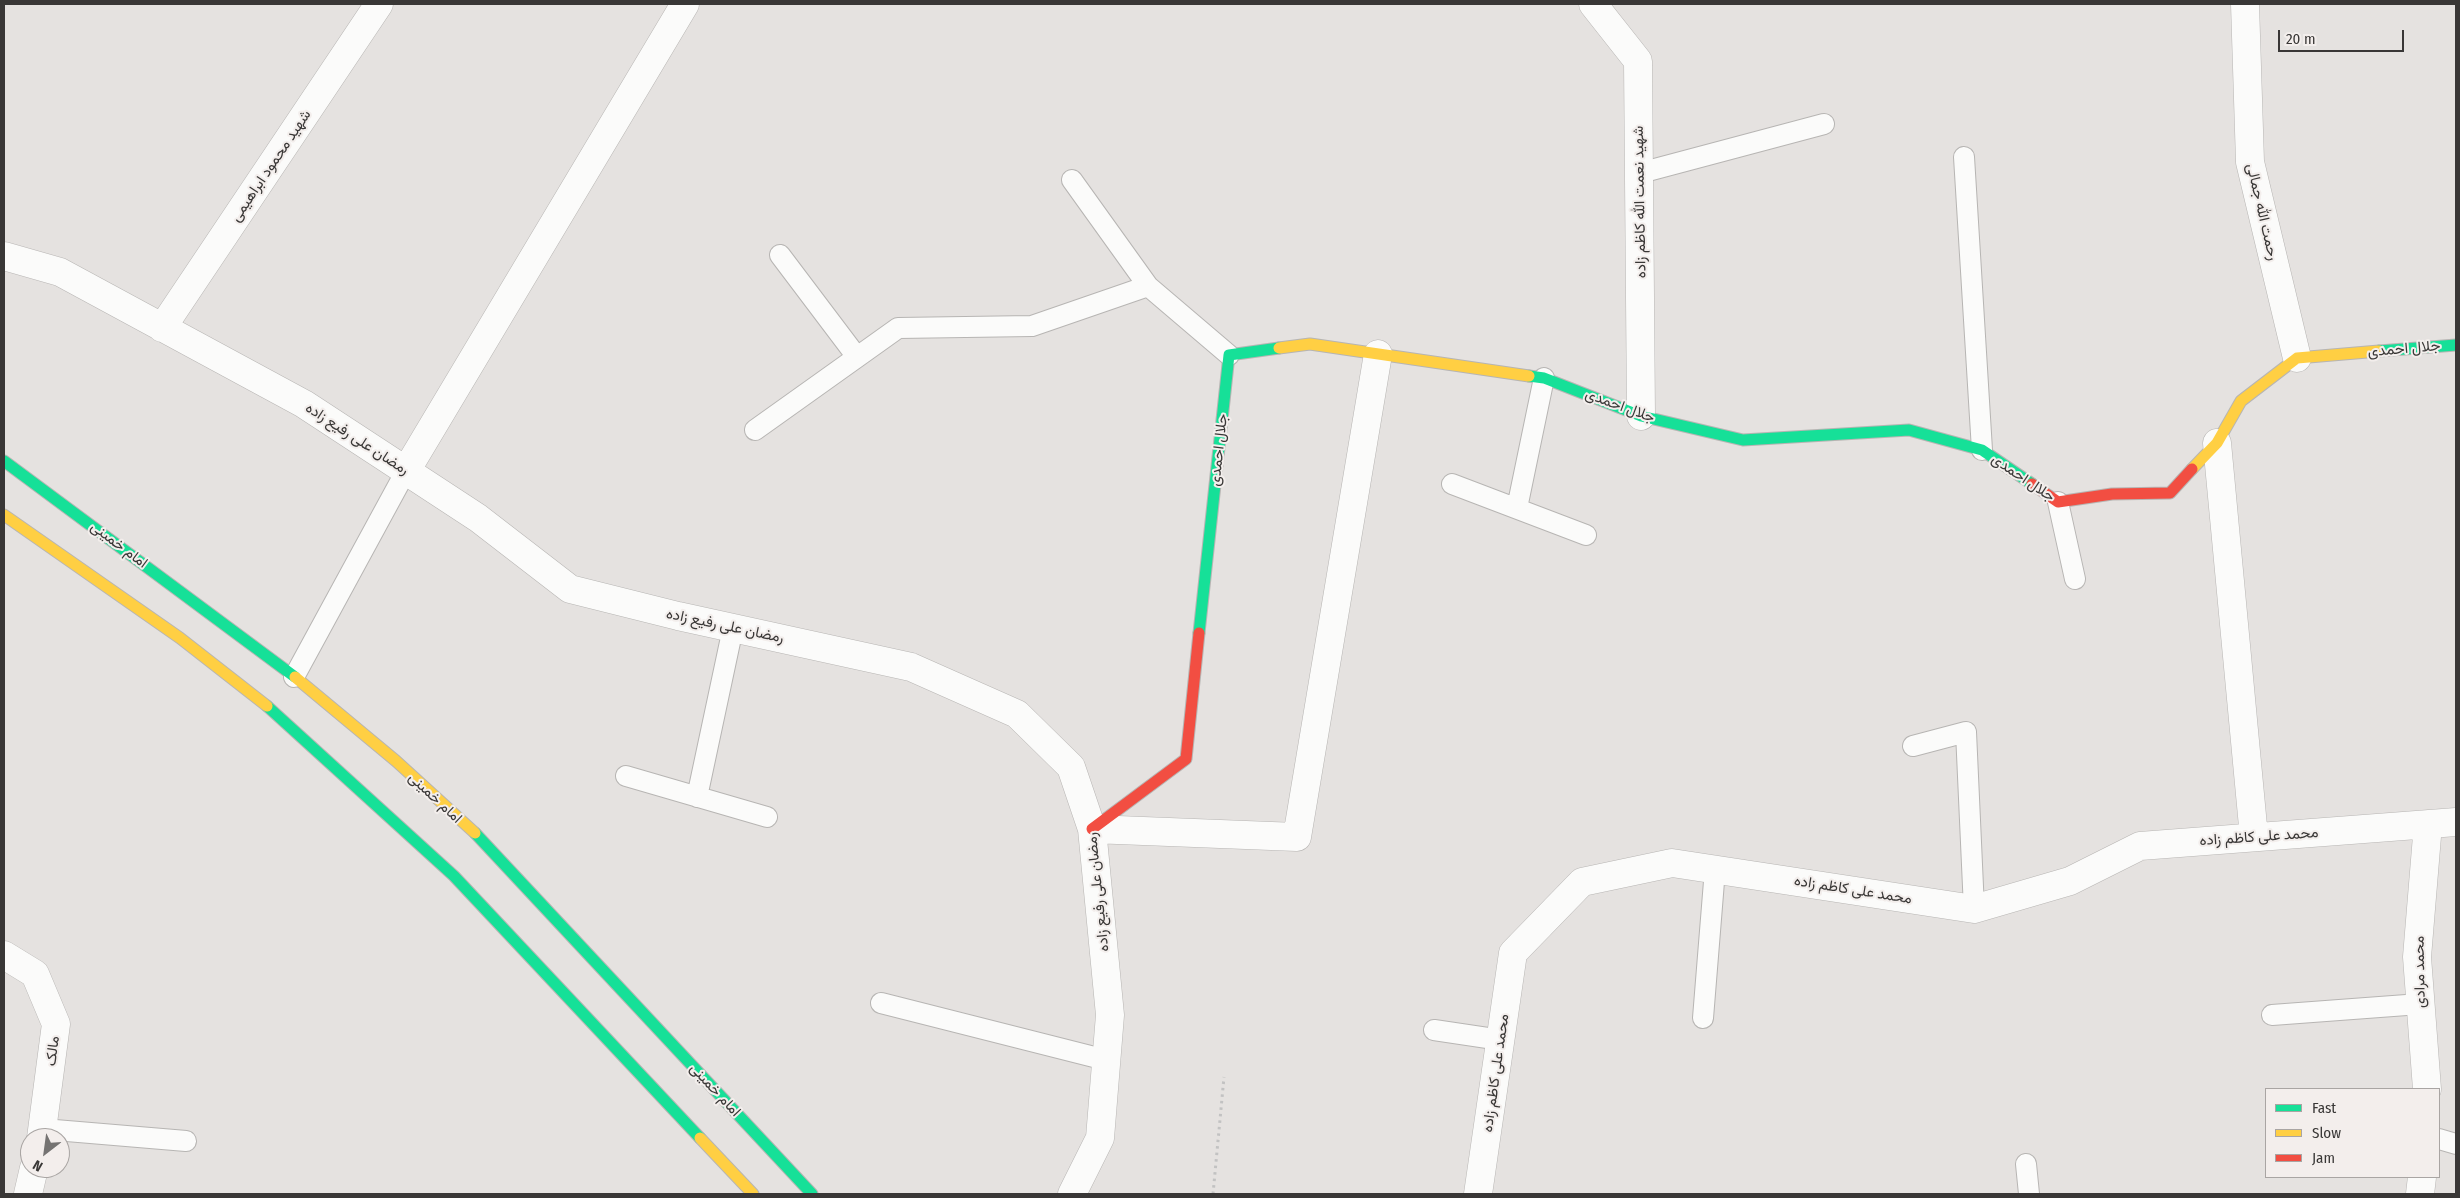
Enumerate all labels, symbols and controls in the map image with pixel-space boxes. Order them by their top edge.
scale bar [2280,20,2406,52]
text: 20 m [2286,30,2316,48]
street label: شهید محمود ابراهیمی [227,107,315,225]
street label: شهید نعمت الله کاظم زاده [1630,125,1650,279]
street label: رحمت الله جمالی [2242,162,2282,262]
street label: جلال احمدی [2367,337,2441,361]
street label: جلال احمدی [1583,385,1657,427]
street label: رمضان علی رفیع زاده [302,399,412,479]
street label: جلال احمدی [1206,413,1232,487]
street label: جلال احمدی [1988,450,2058,506]
street label: امام خمینی [87,518,151,572]
street label: رمضان علی رفیع زاده [665,605,785,647]
street label: امام خمینی [404,769,466,827]
street label: محمد علی کاظم زاده [2199,824,2319,850]
street label: رمضان علی رفیع زاده [1083,831,1113,953]
street label: محمد علی کاظم زاده [1793,872,1913,908]
street label: محمد مرادی [2410,936,2430,1008]
street label: محمد علی کاظم زاده [1479,1013,1513,1133]
street label: مالک [42,1035,64,1067]
street label: امام خمینی [686,1059,744,1121]
legend [2265,1088,2440,1178]
text: Fast [2312,1099,2336,1117]
text: Slow [2312,1124,2341,1142]
north arrow [20,1128,70,1178]
text: Jam [2312,1149,2335,1167]
text: N [30,1156,46,1175]

